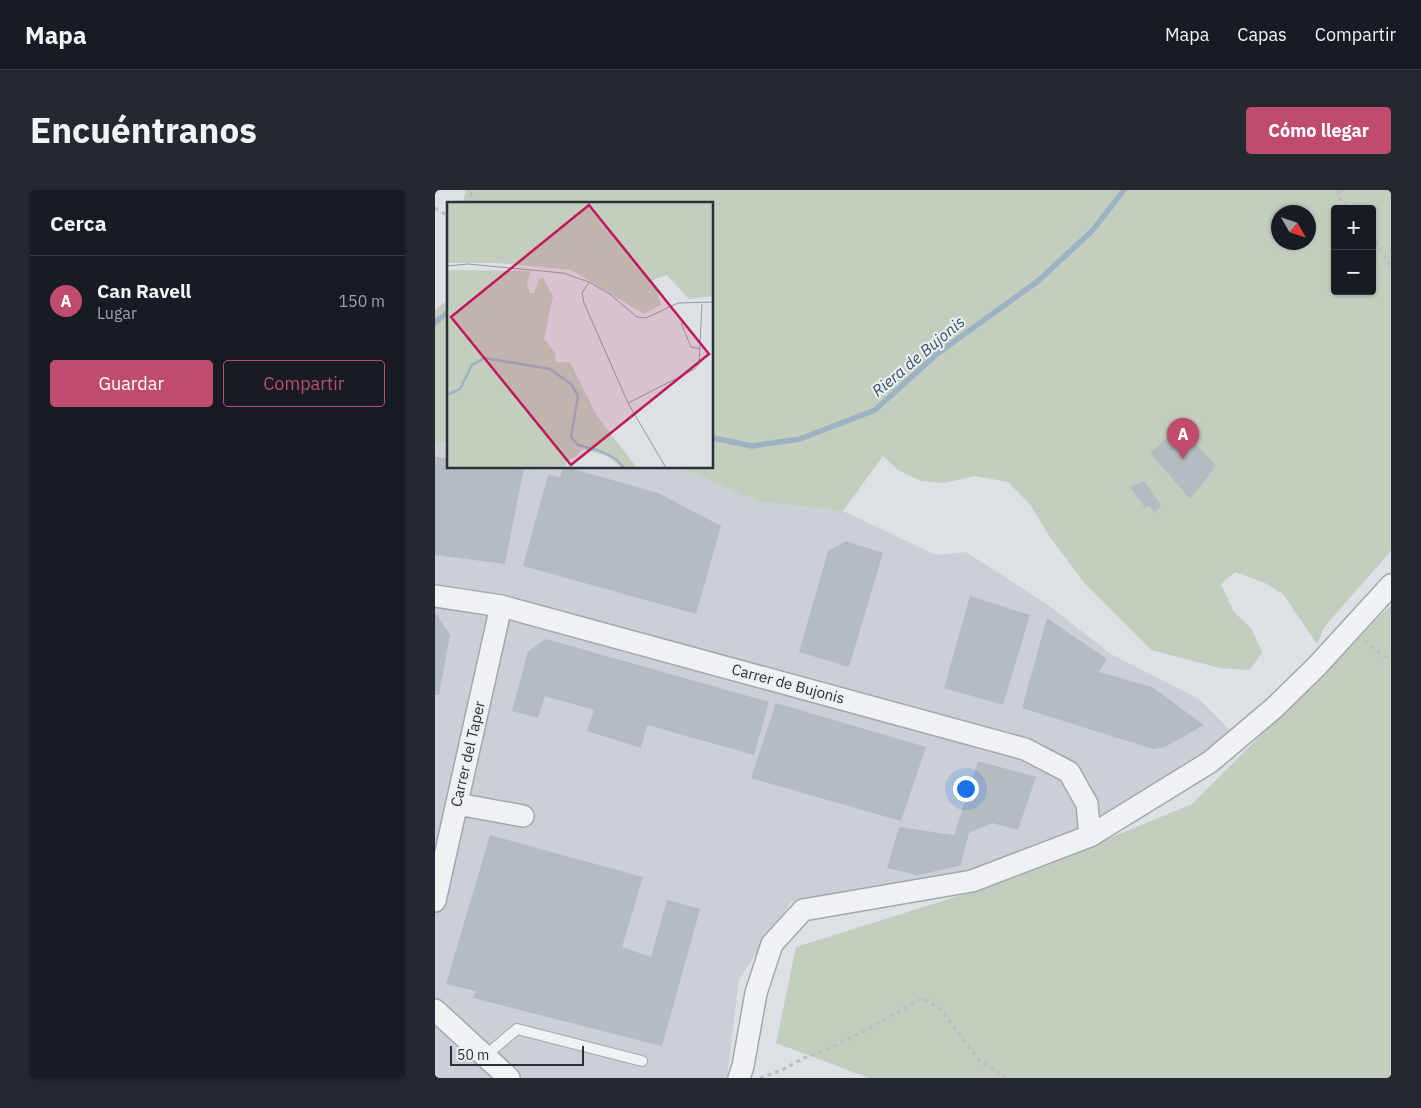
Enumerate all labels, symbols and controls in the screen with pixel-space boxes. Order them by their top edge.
text: Mapa [25,19,87,51]
text: Mapa [1165,23,1209,46]
text: Capas [1237,23,1287,46]
text: Compartir [1315,23,1396,46]
text: Encuéntranos [30,107,257,153]
button: Cómo llegar [1246,107,1391,154]
inset map [447,202,714,469]
north arrow [1271,205,1316,250]
map controls [1331,205,1376,295]
button: + [1331,205,1376,250]
text: Cerca [50,209,107,237]
button: − [1331,250,1376,295]
text: Can Ravell [97,279,191,303]
text: A [61,291,71,311]
text: 150 m [338,291,385,311]
text: Lugar [97,303,137,323]
water label: Riera de Bujonis [868,311,968,401]
button: Guardar [50,360,213,407]
button: Compartir [223,360,385,407]
pin: A [1167,418,1199,459]
street label: Carrer de Bujonis [730,659,847,708]
street label: Carrer del Taper [446,699,489,809]
your location [953,776,979,802]
scale bar [450,1043,584,1066]
text: 50 m [457,1046,489,1064]

